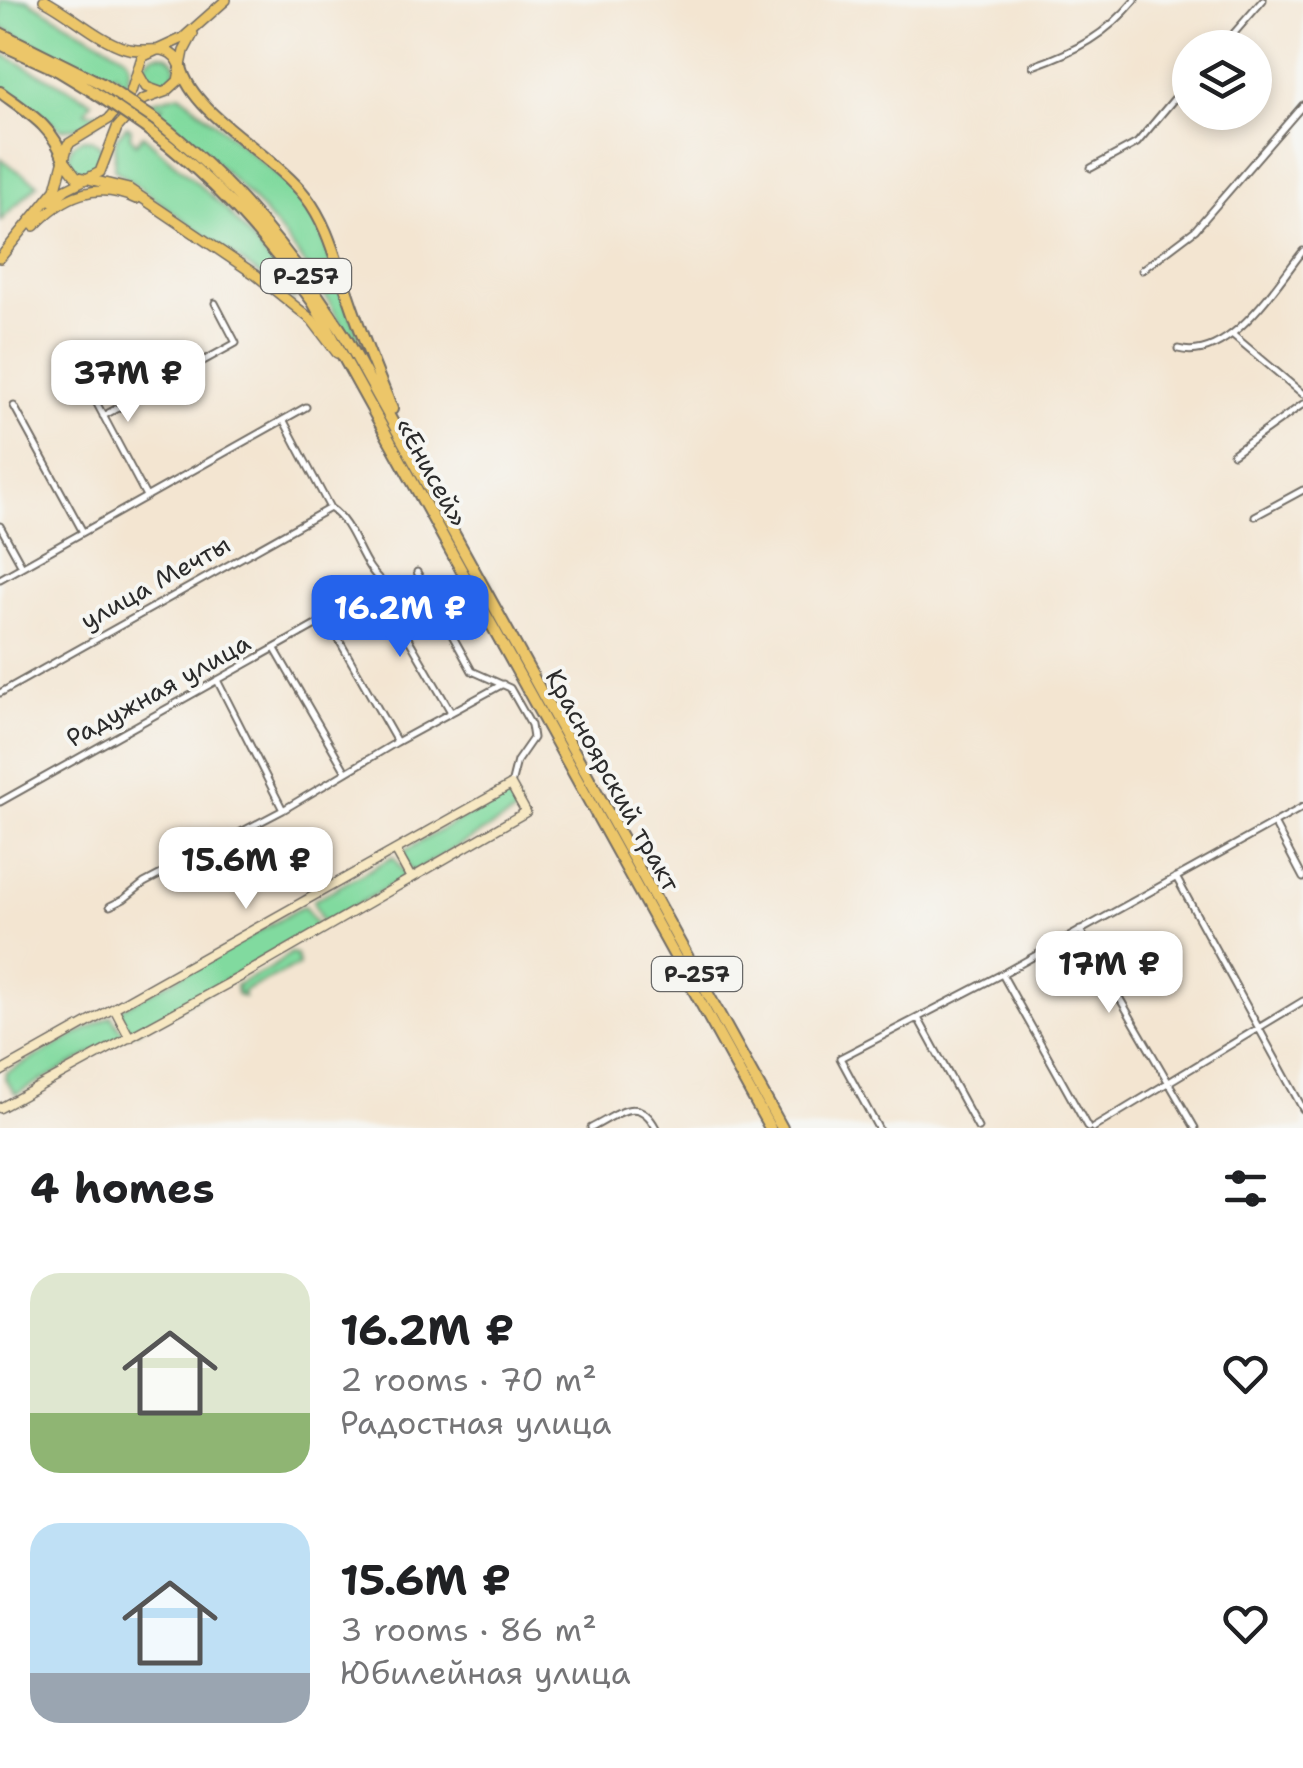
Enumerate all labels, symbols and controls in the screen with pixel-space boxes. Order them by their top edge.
map controls [1172,30,1272,130]
button: layers [1172,30,1272,130]
road number: Р-257 [261,259,351,293]
pin: 37M ₽ [58,340,198,425]
text: 37M ₽ [73,351,183,394]
street label: «Енисей» [388,411,476,533]
street label: улица Мечты [74,527,236,637]
pin: 16.2M ₽ [308,575,492,660]
text: 16.2M ₽ [334,586,466,629]
street label: Радужная улица [60,625,257,755]
street label: Красноярский тракт [538,663,688,897]
pin: 15.6M ₽ [154,827,338,912]
text: 15.6M ₽ [181,838,311,881]
pin: 17M ₽ [1039,931,1179,1016]
text: 17M ₽ [1058,942,1160,985]
road number: Р-257 [652,957,742,991]
text: 4 homes [30,1160,215,1216]
icon: filters [1218,1161,1273,1216]
text: 16.2M ₽ [340,1302,514,1358]
icon: home [110,1313,230,1433]
icon: heart [1218,1346,1273,1401]
text: 2 rooms · 70 m² [340,1358,597,1401]
text: Радостная улица [340,1401,611,1444]
text: 15.6M ₽ [340,1552,511,1608]
icon: home [110,1563,230,1683]
icon: heart [1218,1596,1273,1651]
text: 3 rooms · 86 m² [340,1608,597,1651]
text: Юбилейная улица [340,1651,631,1694]

